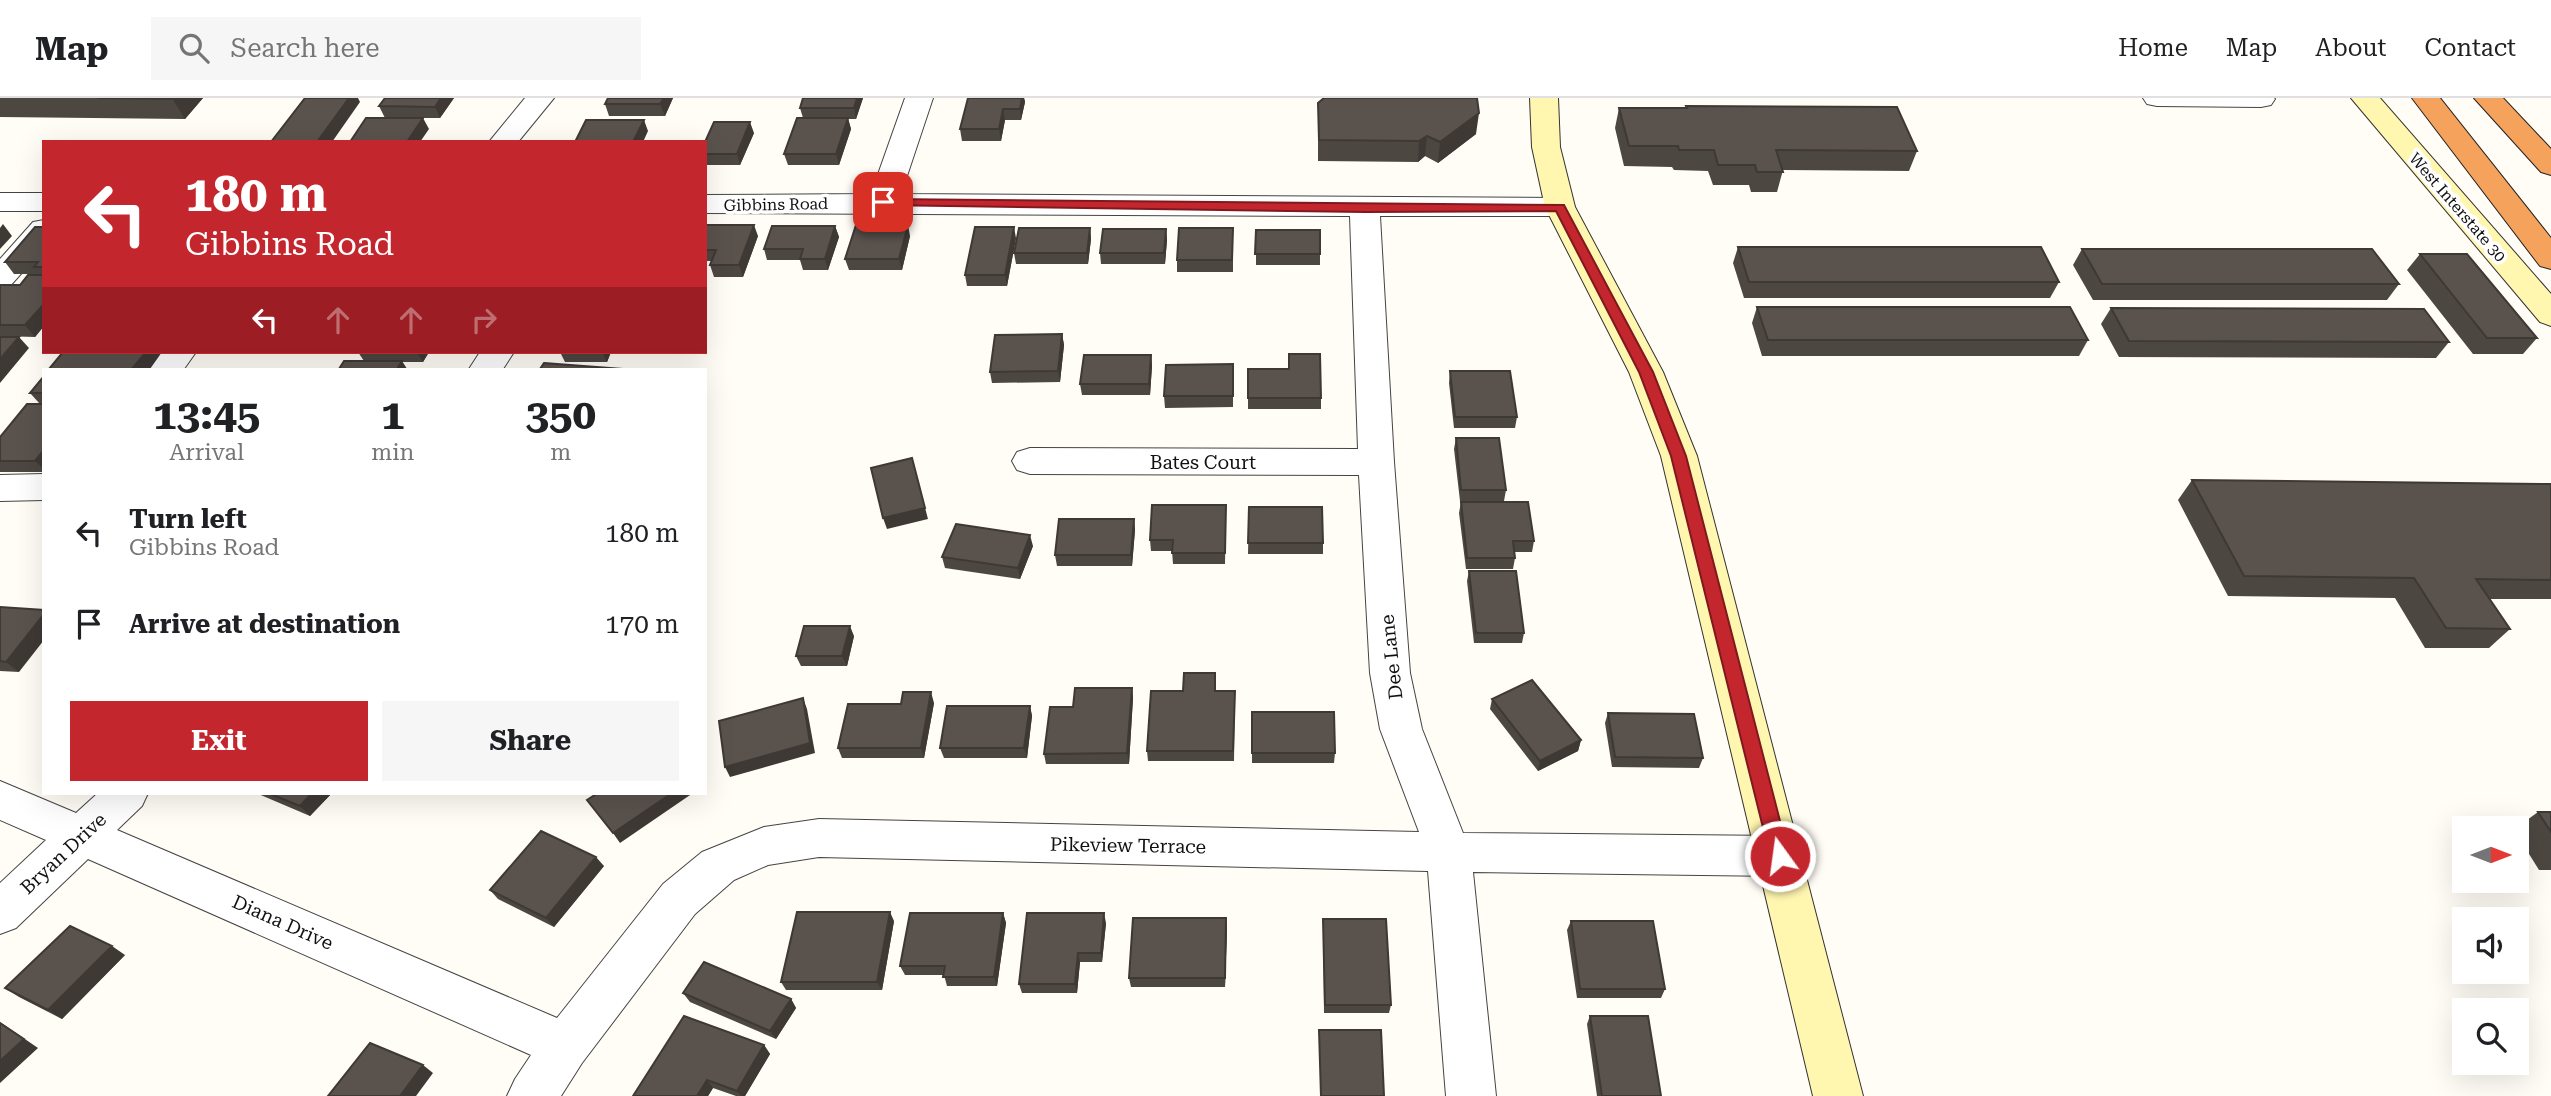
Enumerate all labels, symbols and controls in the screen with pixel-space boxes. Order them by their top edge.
search box [151,17,641,80]
text: Map [35,29,109,68]
icon: search [175,29,213,67]
text: Search here [231,33,380,63]
text: Home [2118,34,2188,62]
text: Map [2226,34,2277,62]
text: About [2315,34,2386,62]
text: Contact [2424,34,2516,62]
street label: West Interstate 30 [2405,149,2510,266]
text: 180 m [185,166,327,223]
icon: left [70,168,161,259]
pin [853,172,913,232]
icon: arrive [864,183,902,221]
street label: Gibbins Road [724,194,828,215]
text: Gibbins Road [185,225,394,263]
icon: left [246,301,284,339]
icon: ahead [319,301,357,339]
icon: ahead [392,301,430,339]
icon: right [465,301,503,339]
text: 13:45 [153,390,260,439]
text: 1 [381,390,405,439]
text: 350 [525,390,596,439]
text: Arrival [169,439,244,466]
text: min [371,439,414,466]
text: m [550,439,571,466]
street label: Bates Court [1150,451,1256,474]
text: Turn left [129,504,247,534]
icon: left [70,514,108,552]
text: 180 m [605,518,679,548]
text: Gibbins Road [129,534,279,561]
icon: arrive [70,605,108,643]
text: Arrive at destination [129,609,400,639]
text: 170 m [605,609,679,639]
street label: Dee Lane [1376,613,1407,701]
button: Exit [70,701,368,781]
button: Share [382,701,679,781]
street label: Bryan Drive [16,808,111,899]
north arrow [2452,816,2529,892]
map controls [2452,816,2529,1075]
position arrow [1743,819,1817,893]
street label: Pikeview Terrace [1050,833,1206,858]
street label: Diana Drive [229,890,337,955]
button: sound [2452,907,2529,984]
button: search [2452,998,2529,1075]

